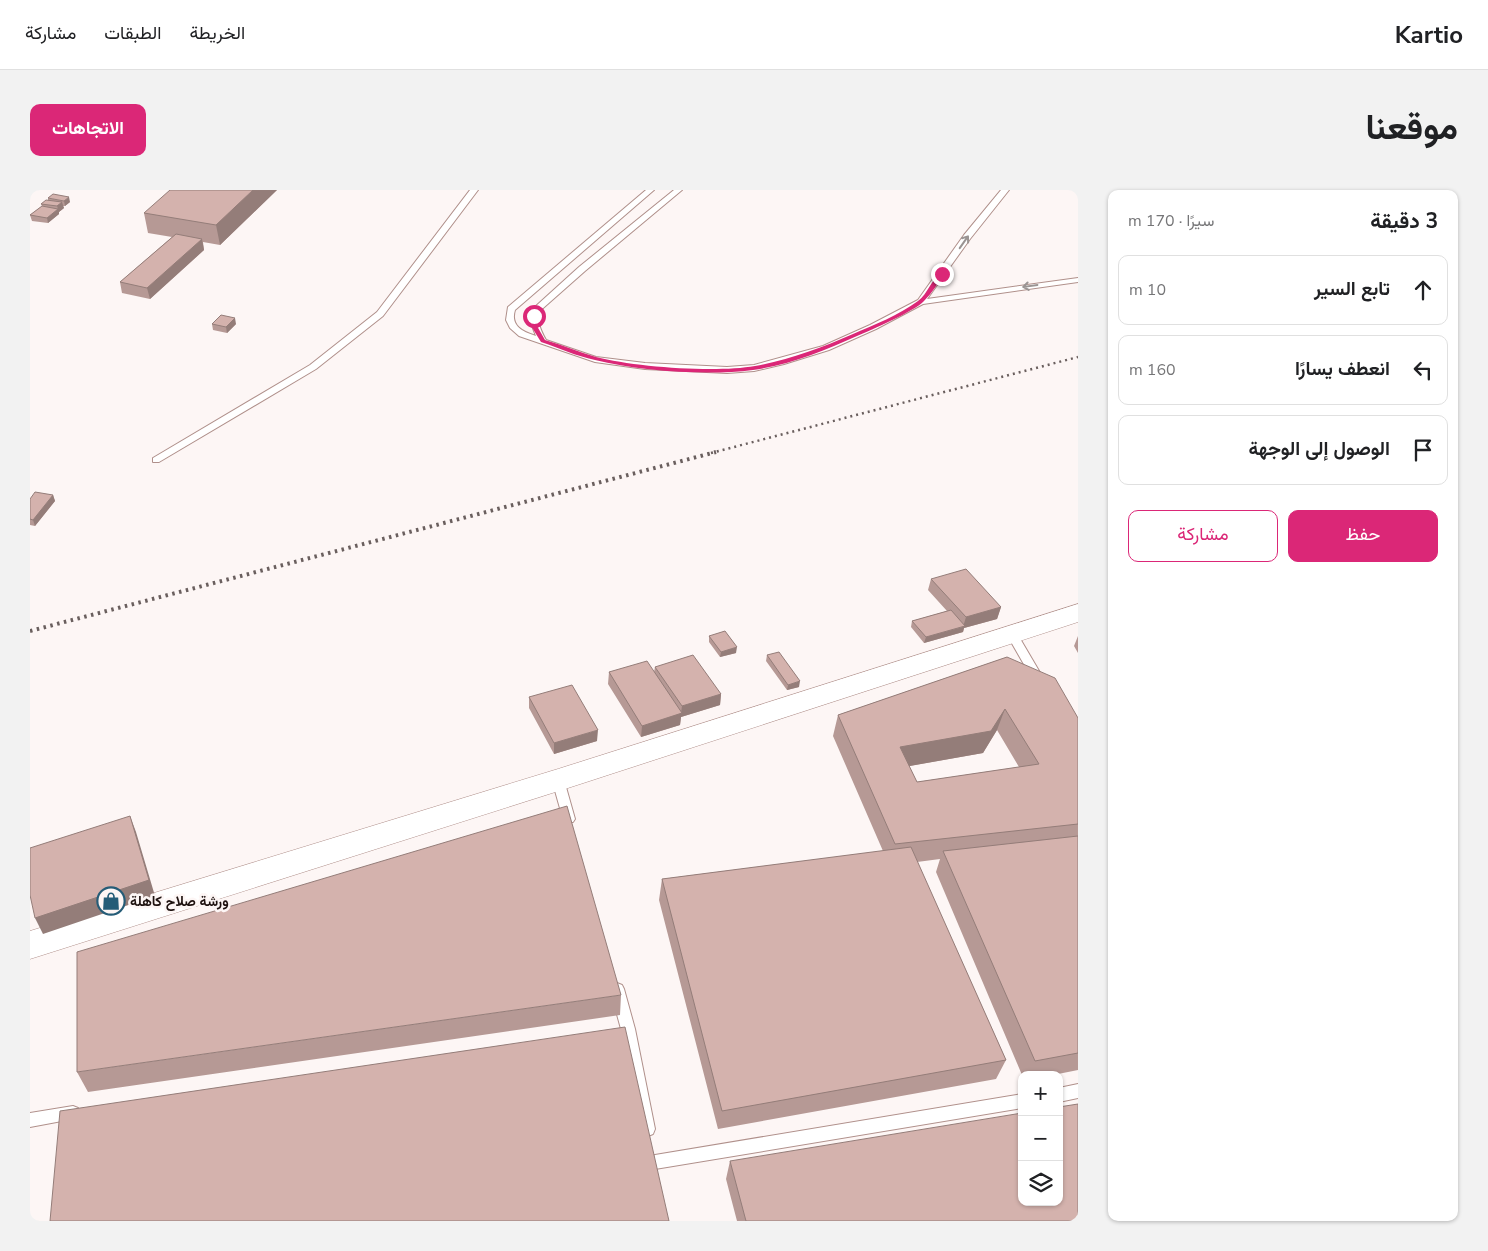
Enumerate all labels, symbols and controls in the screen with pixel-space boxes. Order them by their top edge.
text: Kartio [1395,19,1463,51]
text: مشاركة [25,21,76,45]
text: الطبقات [104,21,161,45]
text: الخريطة [189,21,245,45]
button: الاتجاهات [30,104,146,156]
text: موقعنا [1365,104,1458,151]
text: 3 دقيقة [1370,207,1438,235]
text: سيرًا · 170 m [1128,210,1214,232]
one-way arrow [959,235,969,249]
route end [931,263,954,286]
text: تابع السير [1314,276,1390,302]
icon: ahead [1409,276,1437,304]
text: 10 m [1129,279,1166,301]
one-way arrow [1022,282,1038,292]
route start [523,305,546,328]
text: انعطف يسارًا [1295,356,1390,382]
icon: left [1409,356,1437,384]
text: 160 m [1129,359,1176,381]
text: الوصول إلى الوجهة [1248,436,1390,462]
icon: arrive [1409,436,1437,464]
button: مشاركة [1128,510,1278,562]
button: حفظ [1288,510,1438,562]
shop icon: ورشة صلاح كاهلة [96,886,126,916]
place label: ورشة صلاح كاهلة [130,892,229,911]
map controls [1018,1071,1063,1206]
button: + [1018,1071,1063,1116]
button: − [1018,1116,1063,1161]
button: layers [1018,1161,1063,1206]

